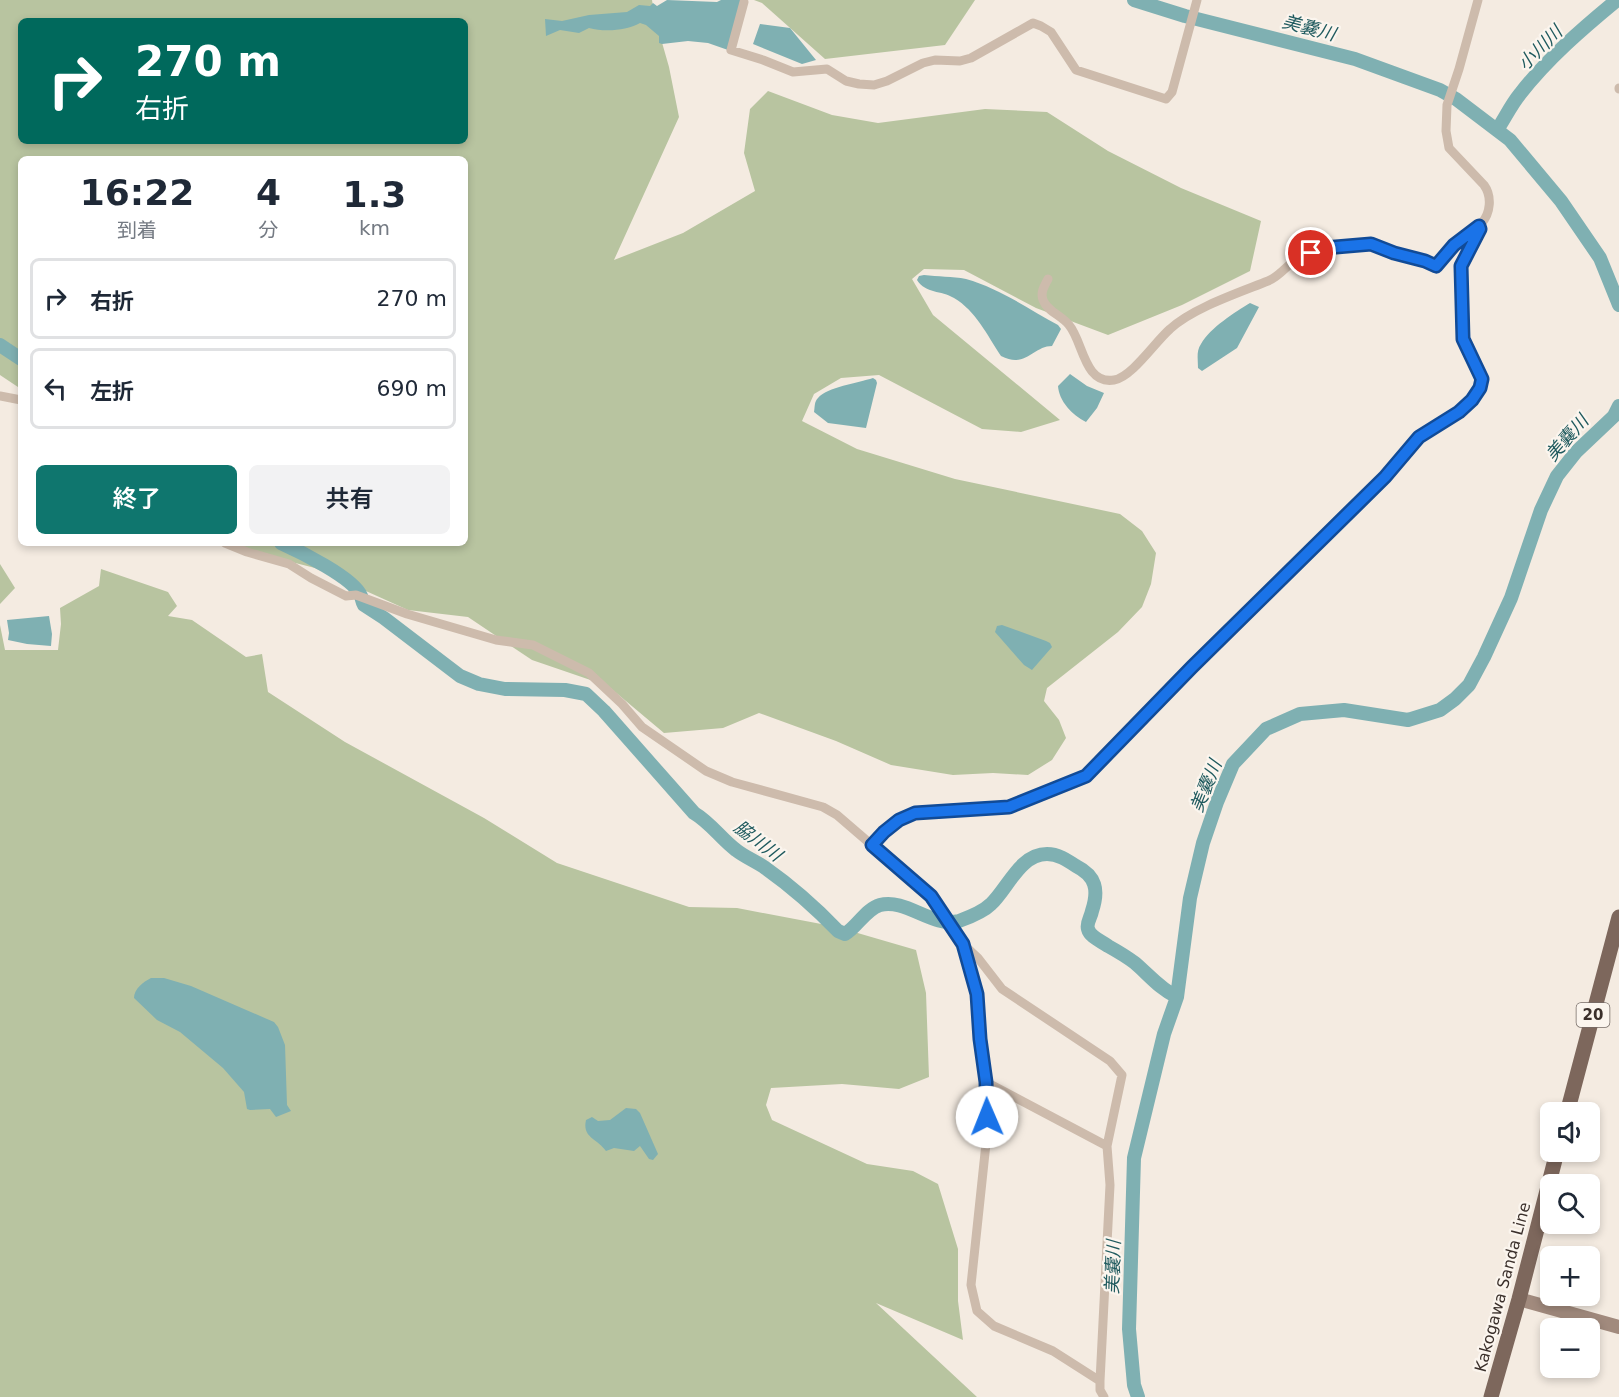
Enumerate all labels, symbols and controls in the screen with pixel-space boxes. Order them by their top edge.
water label: 美嚢川 [1280,10,1340,45]
water label: 小川川 [1513,20,1568,74]
text: 270 m [135,37,281,86]
icon: right [36,42,114,120]
text: 右折 [135,93,189,124]
text: 16:22 [80,172,194,213]
text: 4 [256,172,281,213]
text: 1.3 [343,174,406,215]
text: km [359,216,390,240]
text: 到着 [117,218,157,242]
text: 分 [258,218,278,242]
pin [1285,227,1336,278]
icon: arrive [1294,236,1327,269]
icon: right [39,282,72,315]
text: 270 m [377,286,447,311]
text: 右折 [90,289,134,314]
icon: left [39,372,72,405]
text: 690 m [377,376,447,401]
text: 左折 [90,379,134,404]
water label: 美嚢川 [1541,409,1594,465]
button: 終了 [36,465,237,534]
button: 共有 [249,465,450,534]
water label: 美嚢川 [1186,755,1226,815]
water label: 脇川川 [730,816,788,866]
road number: 20 [1576,1003,1610,1027]
position arrow [955,1085,1019,1149]
map controls [1540,1102,1600,1378]
button: sound [1540,1102,1600,1162]
button: search [1540,1174,1600,1234]
street label: Kakogawa Sanda Line [1471,1200,1534,1374]
water label: 美嚢川 [1101,1238,1124,1294]
button: + [1540,1246,1600,1306]
button: − [1540,1318,1600,1378]

